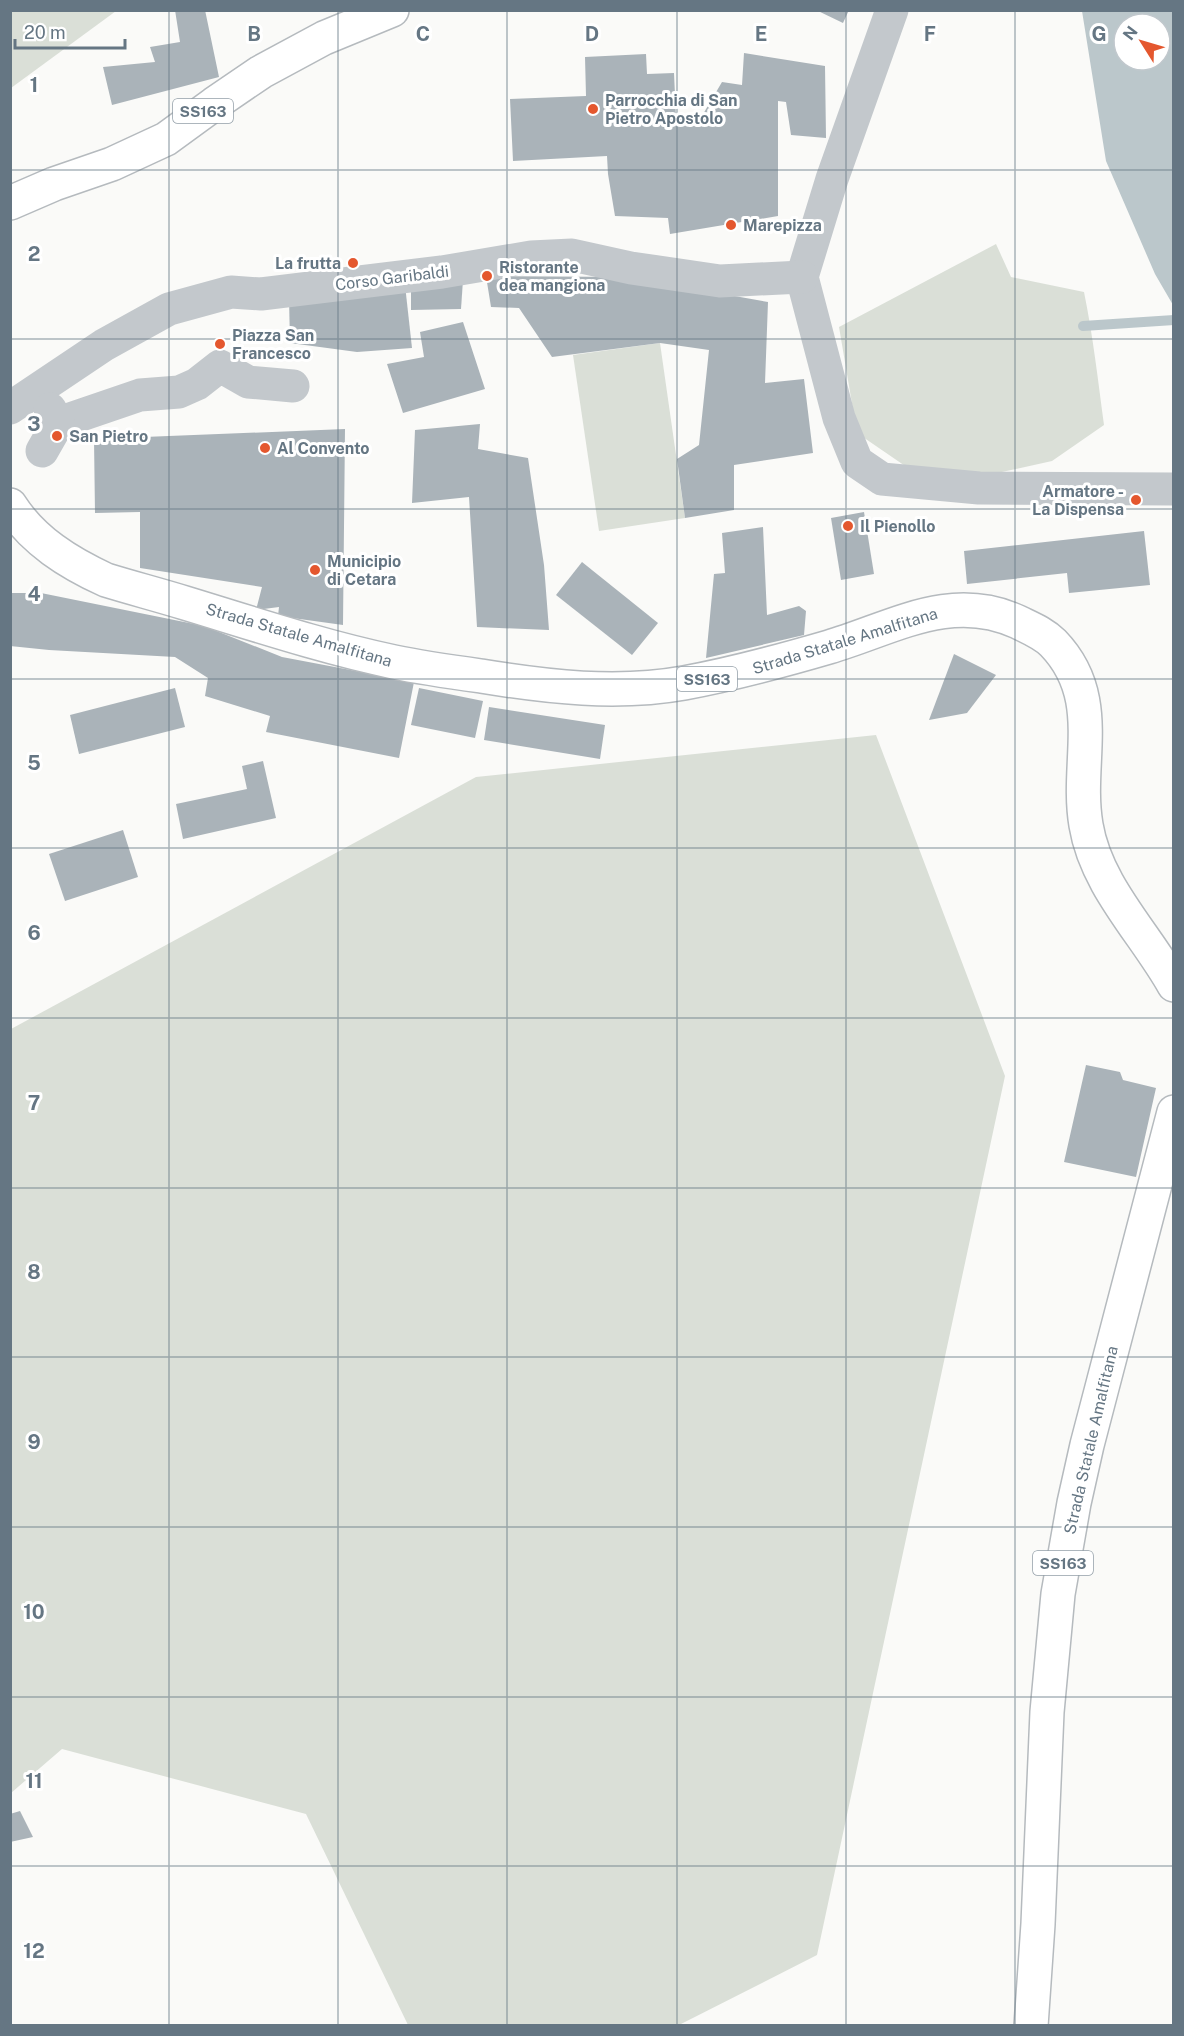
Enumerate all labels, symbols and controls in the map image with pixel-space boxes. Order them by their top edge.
scale bar [15,12,124,50]
north arrow [1112,12,1172,72]
text: 20 m [24,22,66,43]
text: B [247,22,261,46]
text: C [416,22,430,46]
text: D [585,22,599,46]
text: E [755,22,767,46]
text: F [924,22,936,46]
text: G [1091,22,1107,46]
text: N [1119,23,1142,44]
text: 1 [30,73,38,97]
place label: Parrocchia di San Pietro Apostolo [605,91,738,128]
road number: SS163 [173,99,233,123]
marker: Parrocchia di San Pietro Apostolo [586,102,600,116]
place label: Marepizza [743,216,822,235]
marker: Marepizza [724,218,738,232]
text: 2 [28,242,40,266]
place label: La frutta [275,254,341,273]
marker: La frutta [346,256,360,270]
place label: Ristorante dea mangiona [499,258,605,295]
street label: Corso Garibaldi [334,262,450,294]
marker: Ristorante dea mangiona [480,269,494,283]
place label: Piazza San Francesco [232,326,314,363]
marker: Piazza San Francesco [213,337,227,351]
text: 3 [27,412,41,436]
place label: San Pietro [69,427,148,446]
marker: San Pietro [50,429,64,443]
place label: Al Convento [277,439,370,458]
marker: Al Convento [258,441,272,455]
place label: Armatore - La Dispensa [1032,482,1124,519]
marker: Armatore - La Dispensa [1129,493,1143,507]
place label: Il Pienollo [860,517,935,536]
marker: Il Pienollo [841,519,855,533]
place label: Municipio di Cetara [327,552,401,589]
marker: Municipio di Cetara [308,563,322,577]
text: 4 [27,582,41,606]
street label: Strada Statale Amalfitana [204,599,394,671]
street label: Strada Statale Amalfitana [750,604,940,678]
road number: SS163 [677,667,737,691]
text: 5 [27,751,41,775]
text: 6 [27,921,41,945]
text: 7 [28,1091,40,1115]
text: 8 [27,1260,41,1284]
street label: Strada Statale Amalfitana [1060,1344,1122,1536]
text: 9 [27,1430,41,1454]
road number: SS163 [1033,1551,1093,1575]
text: 10 [23,1600,45,1624]
text: 11 [25,1769,43,1793]
text: 12 [23,1939,45,1963]

